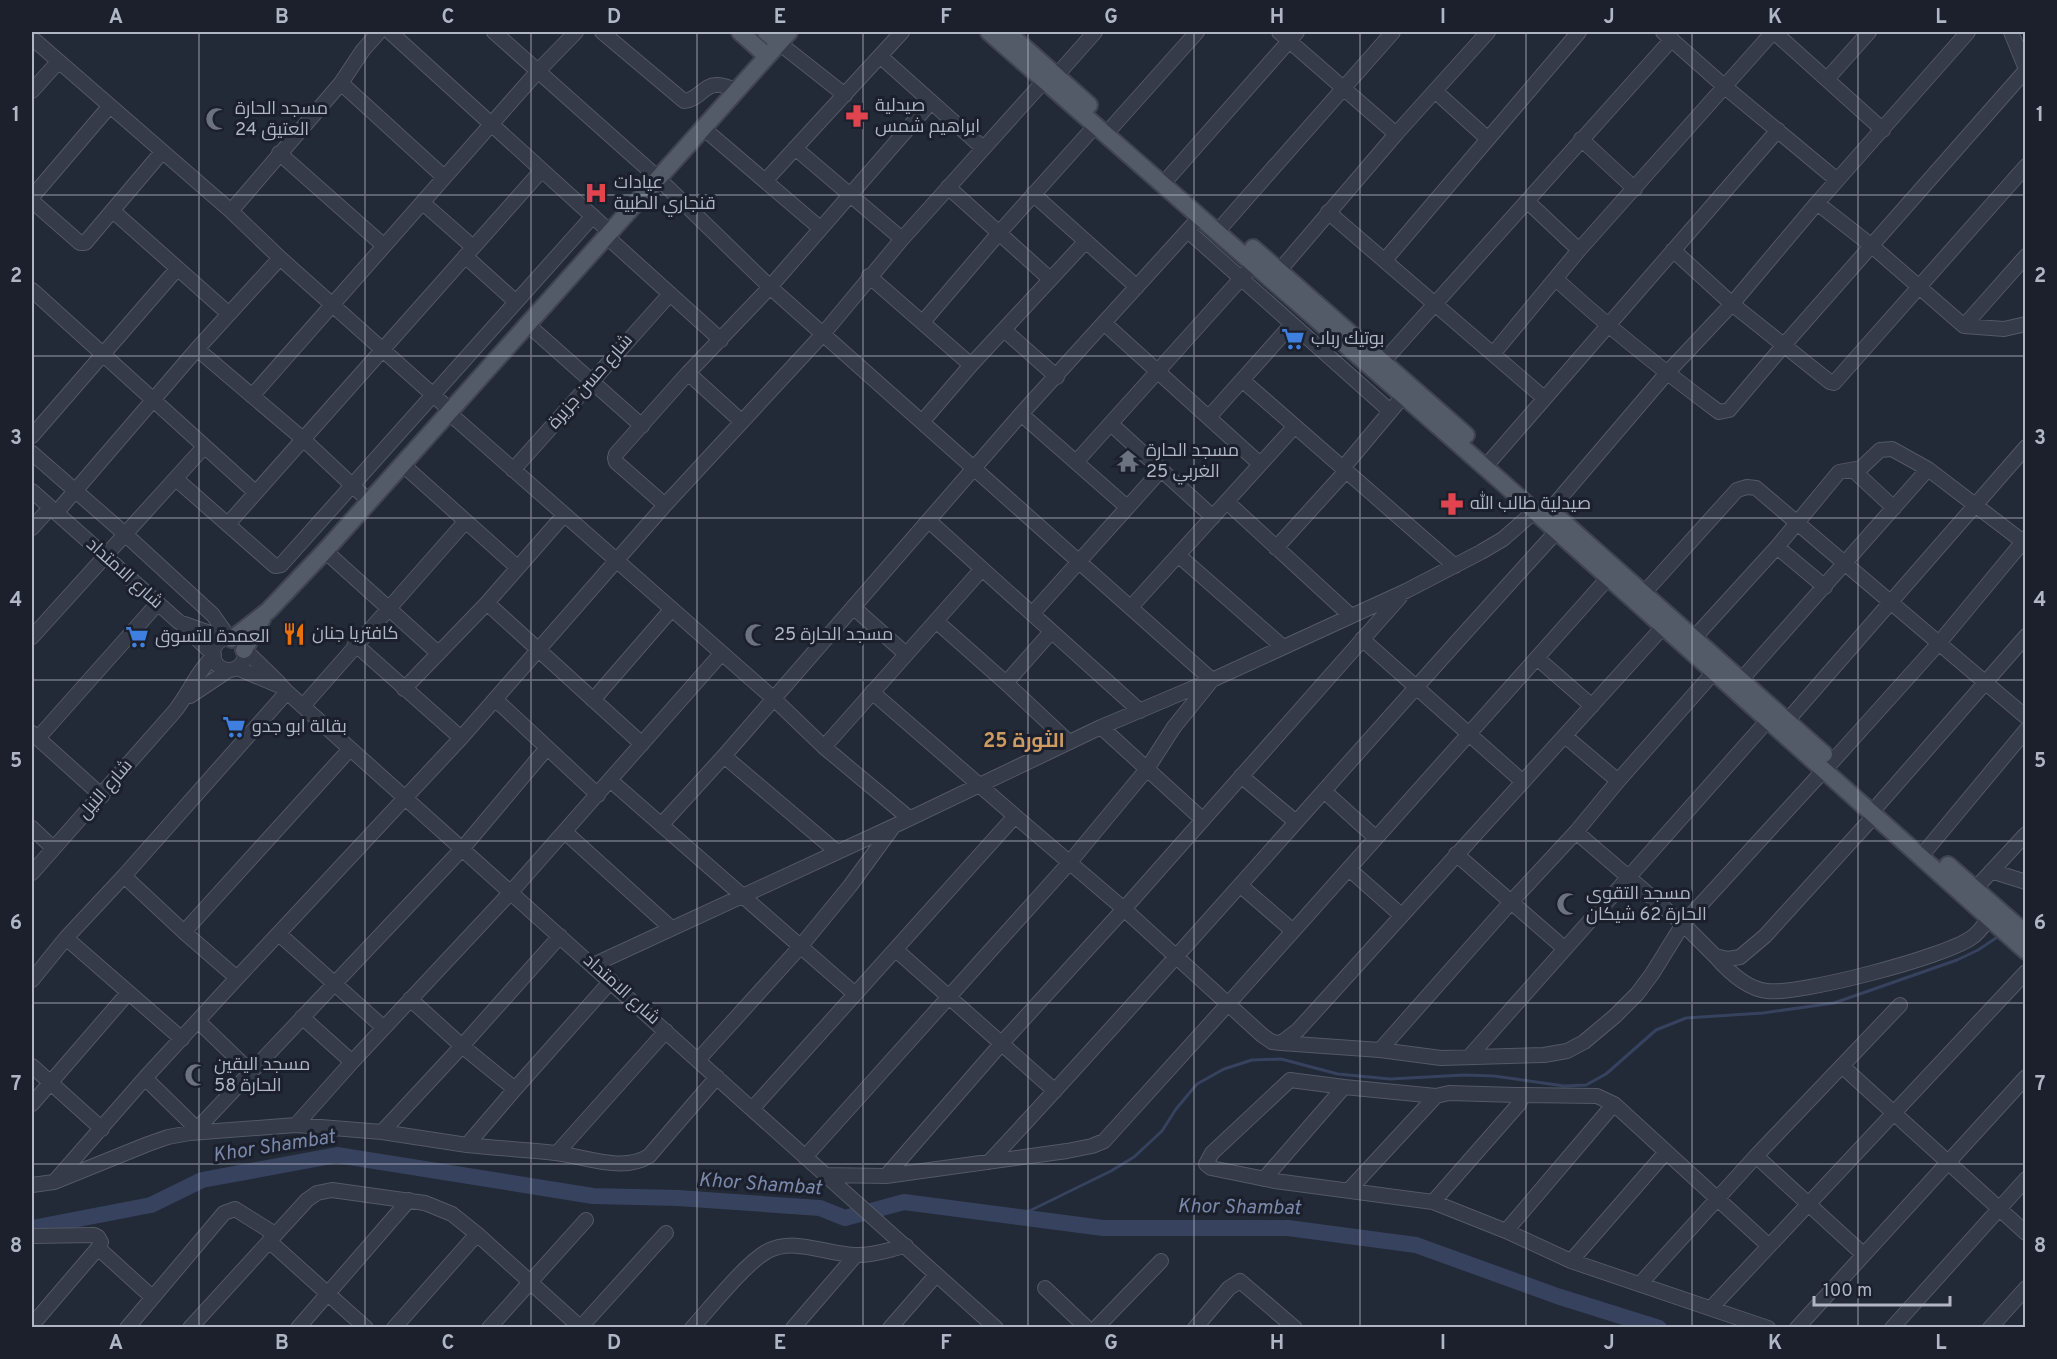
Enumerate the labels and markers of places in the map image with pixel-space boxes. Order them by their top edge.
place label: صيدلية ابراهيم شمس [875,95,980,139]
place label: مسجد الحارة 24 العتيق [235,98,328,142]
pharmacy icon: صيدلية ابراهيم شمس [844,103,870,129]
mosque icon: مسجد الحارة 24 العتيق [204,106,230,132]
place label: عيادات قنجاري الطبية [614,172,716,217]
hospital icon: عيادات قنجاري الطبية [583,180,609,206]
supermarket icon: بوتيك رباب [1280,326,1306,352]
place label: بوتيك رباب [1311,328,1384,351]
place label: مسجد الحارة 25 الغربي [1146,440,1239,485]
temple icon: مسجد الحارة 25 الغربي [1115,448,1141,474]
pharmacy icon: صيدلية طالب الله [1439,491,1465,517]
place label: صيدلية طالب الله [1470,491,1591,516]
restaurant icon: كافتريا جنان [281,621,307,647]
mosque icon: مسجد الحارة 25 [743,622,769,648]
place label: كافتريا جنان [312,623,399,646]
supermarket icon: العمدة للتسوق [124,624,150,650]
place label: مسجد الحارة 25 [774,624,893,647]
place label: العمدة للتسوق [155,626,270,649]
supermarket icon: بقالة ابو جدو [221,714,247,740]
place label: بقالة ابو جدو [252,716,347,739]
place label: مسجد التقوى الحارة 62 شيكان [1586,883,1707,927]
mosque icon: مسجد التقوى الحارة 62 شيكان [1555,891,1581,917]
place label: مسجد اليقين الحارة 58 [214,1054,310,1098]
mosque icon: مسجد اليقين الحارة 58 [183,1062,209,1088]

